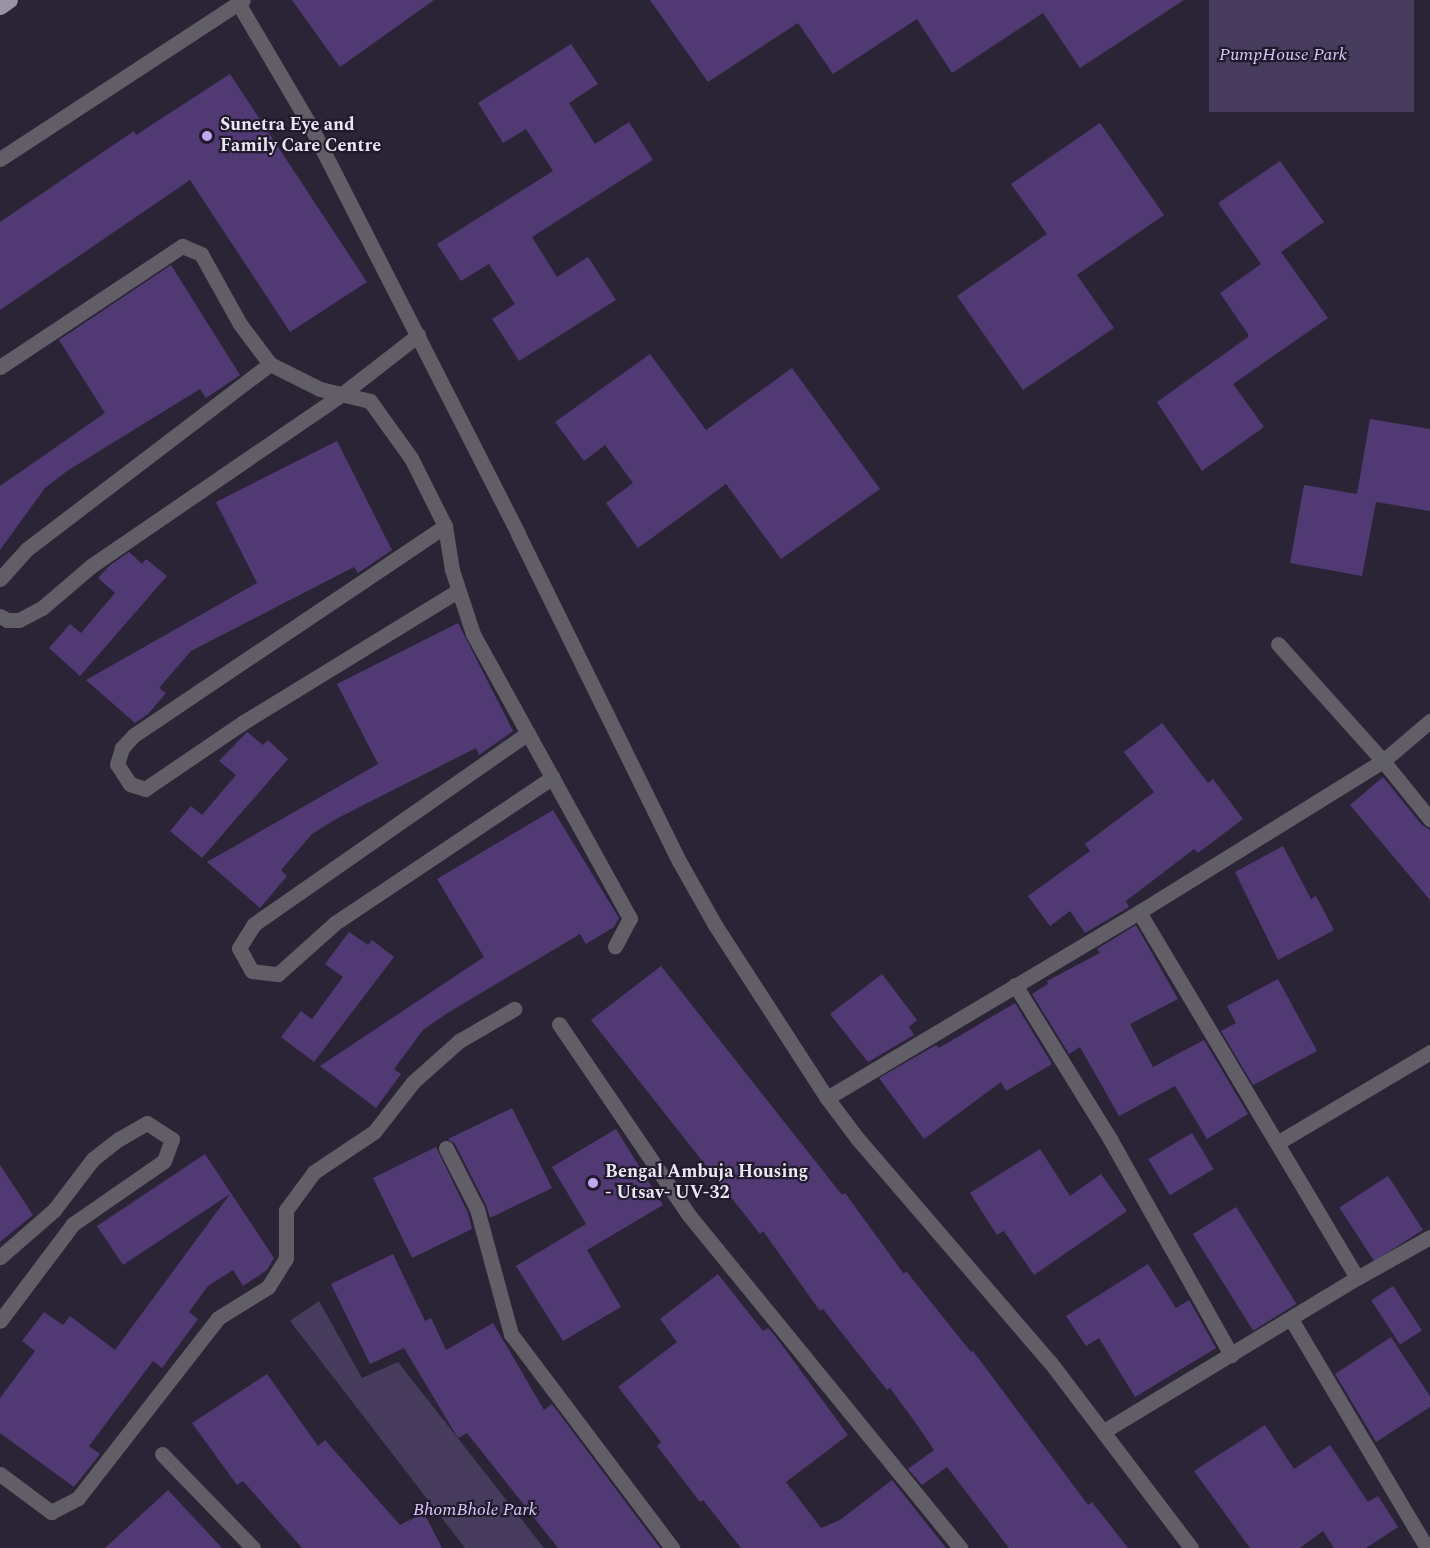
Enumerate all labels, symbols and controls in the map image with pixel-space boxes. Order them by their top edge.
park label: PumpHouse Park [1219,44,1347,66]
place label: Sunetra Eye and Family Care Centre [220,115,381,158]
marker: Sunetra Eye and Family Care Centre [198,127,216,145]
place label: Bengal Ambuja Housing - Utsav- UV-32 [605,1162,808,1204]
marker: Bengal Ambuja Housing - Utsav- UV-32 [586,1176,600,1190]
park label: BhomBhole Park [413,1499,537,1521]

